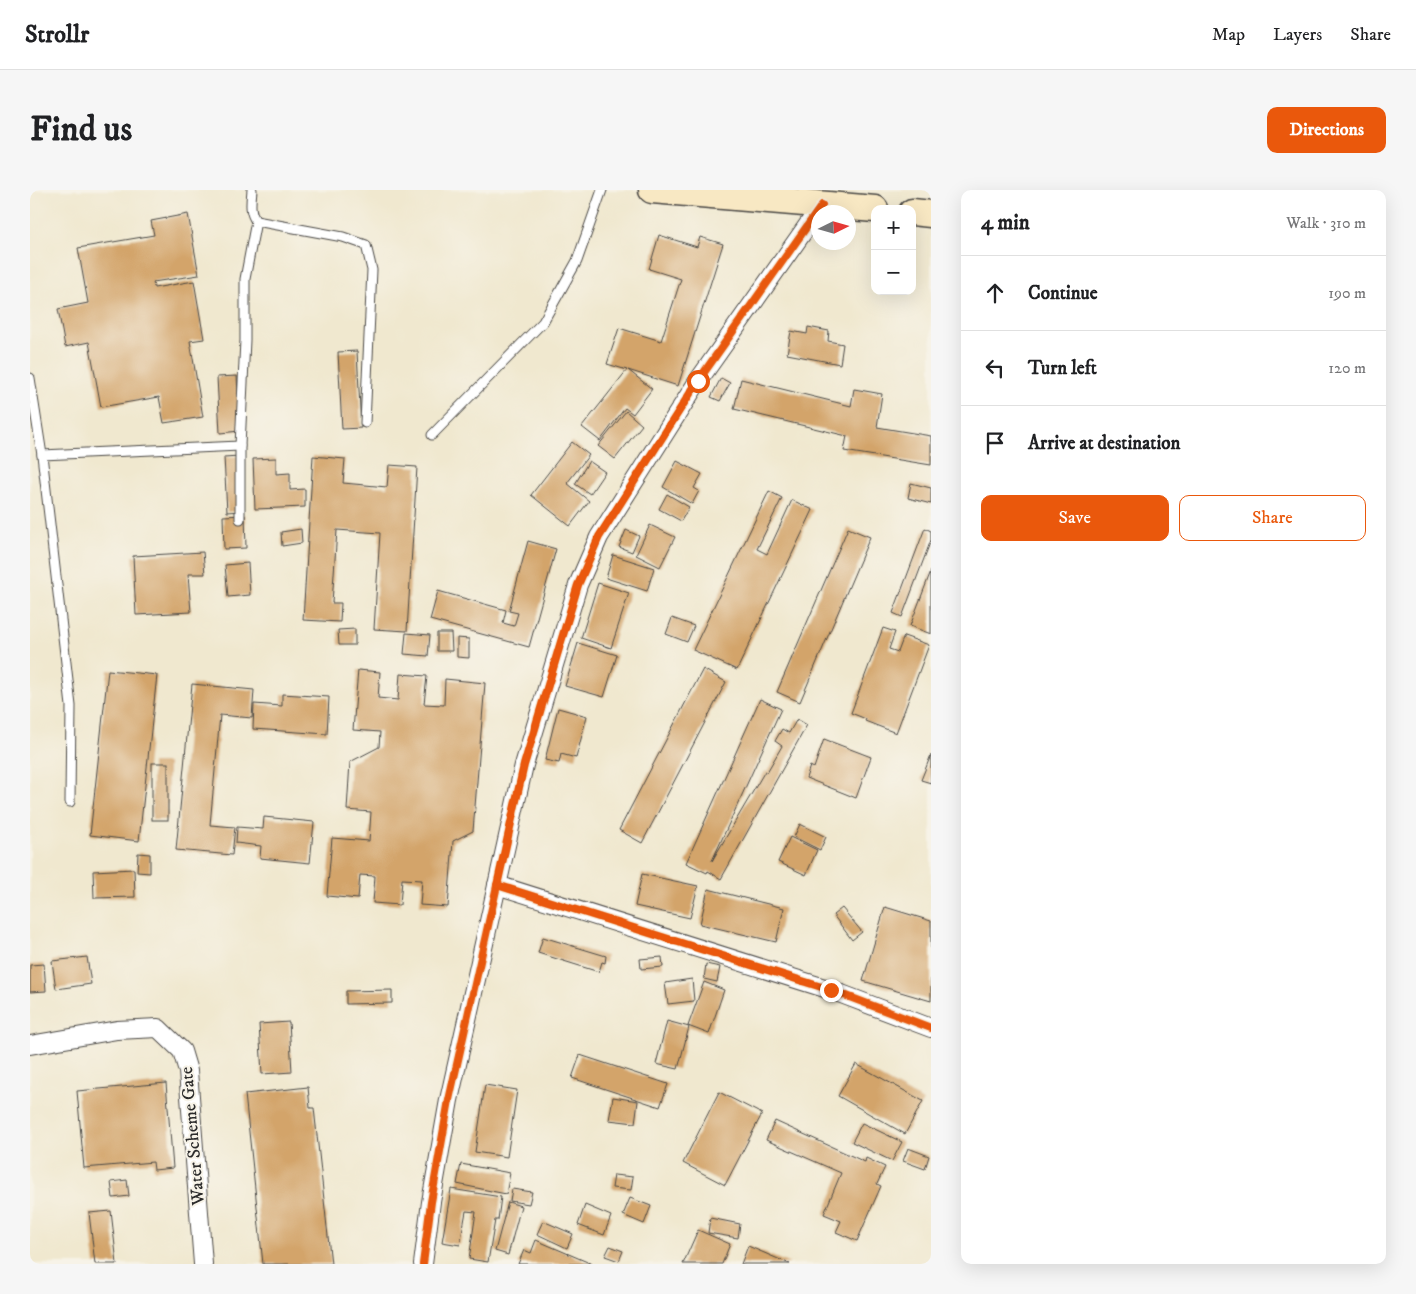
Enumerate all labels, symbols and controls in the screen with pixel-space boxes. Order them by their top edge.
text: Strollr [25,20,89,50]
text: Map [1212,24,1245,46]
text: Layers [1273,24,1322,46]
text: Share [1350,24,1391,46]
button: Directions [1267,107,1386,153]
text: Find us [30,108,132,152]
north arrow [811,205,856,250]
map controls [871,205,916,295]
button: + [871,205,916,250]
text: 4 min [981,210,1030,236]
text: Walk · 310 m [1286,213,1366,233]
button: − [871,250,916,295]
icon: ahead [981,279,1009,307]
text: Continue [1028,282,1098,305]
text: 190 m [1328,283,1366,303]
icon: left [981,354,1009,382]
text: Turn left [1028,357,1097,380]
text: 120 m [1328,358,1366,378]
route start [687,370,710,393]
icon: arrive [981,429,1009,457]
text: Arrive at destination [1028,432,1180,455]
button: Save [981,495,1169,541]
button: Share [1179,495,1366,541]
route end [820,979,843,1002]
street label: Water Scheme Gate [176,1066,210,1207]

